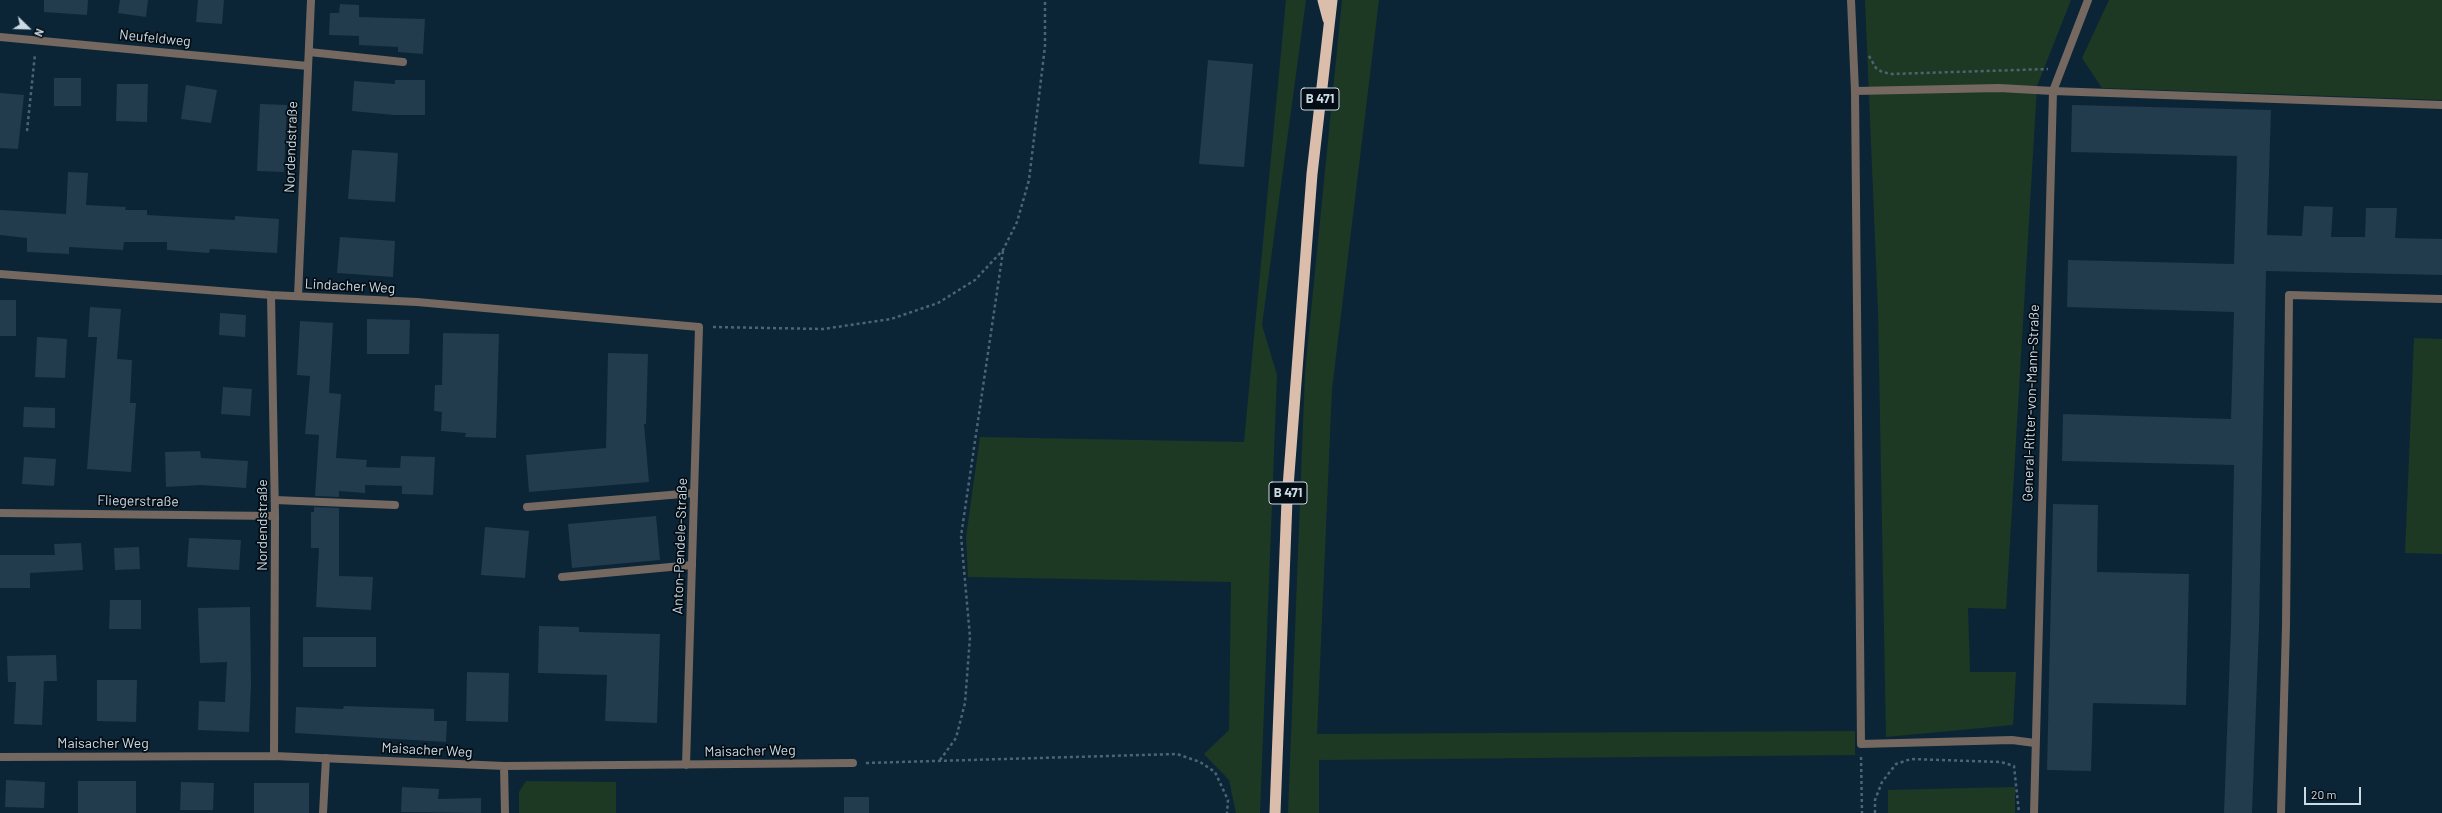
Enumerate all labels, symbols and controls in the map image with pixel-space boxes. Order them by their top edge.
north arrow [8,8,48,48]
street label: Neufeldweg [118,26,192,50]
text: N [32,27,47,39]
road number: B 471 [1301,88,1339,110]
street label: Nordendstraße [281,101,301,193]
street label: Lindacher Weg [304,275,396,297]
street label: General-Ritter-von-Mann-Straße [2019,304,2043,502]
street label: Anton-Pendele-Straße [669,477,691,615]
street label: Nordendstraße [254,479,270,571]
road number: B 471 [1269,482,1307,504]
street label: Fliegerstraße [97,492,179,510]
street label: Maisacher Weg [57,735,149,751]
street label: Maisacher Weg [381,739,473,761]
street label: Maisacher Weg [704,742,796,760]
scale bar [2306,779,2363,805]
text: 20 m [2311,787,2337,801]

